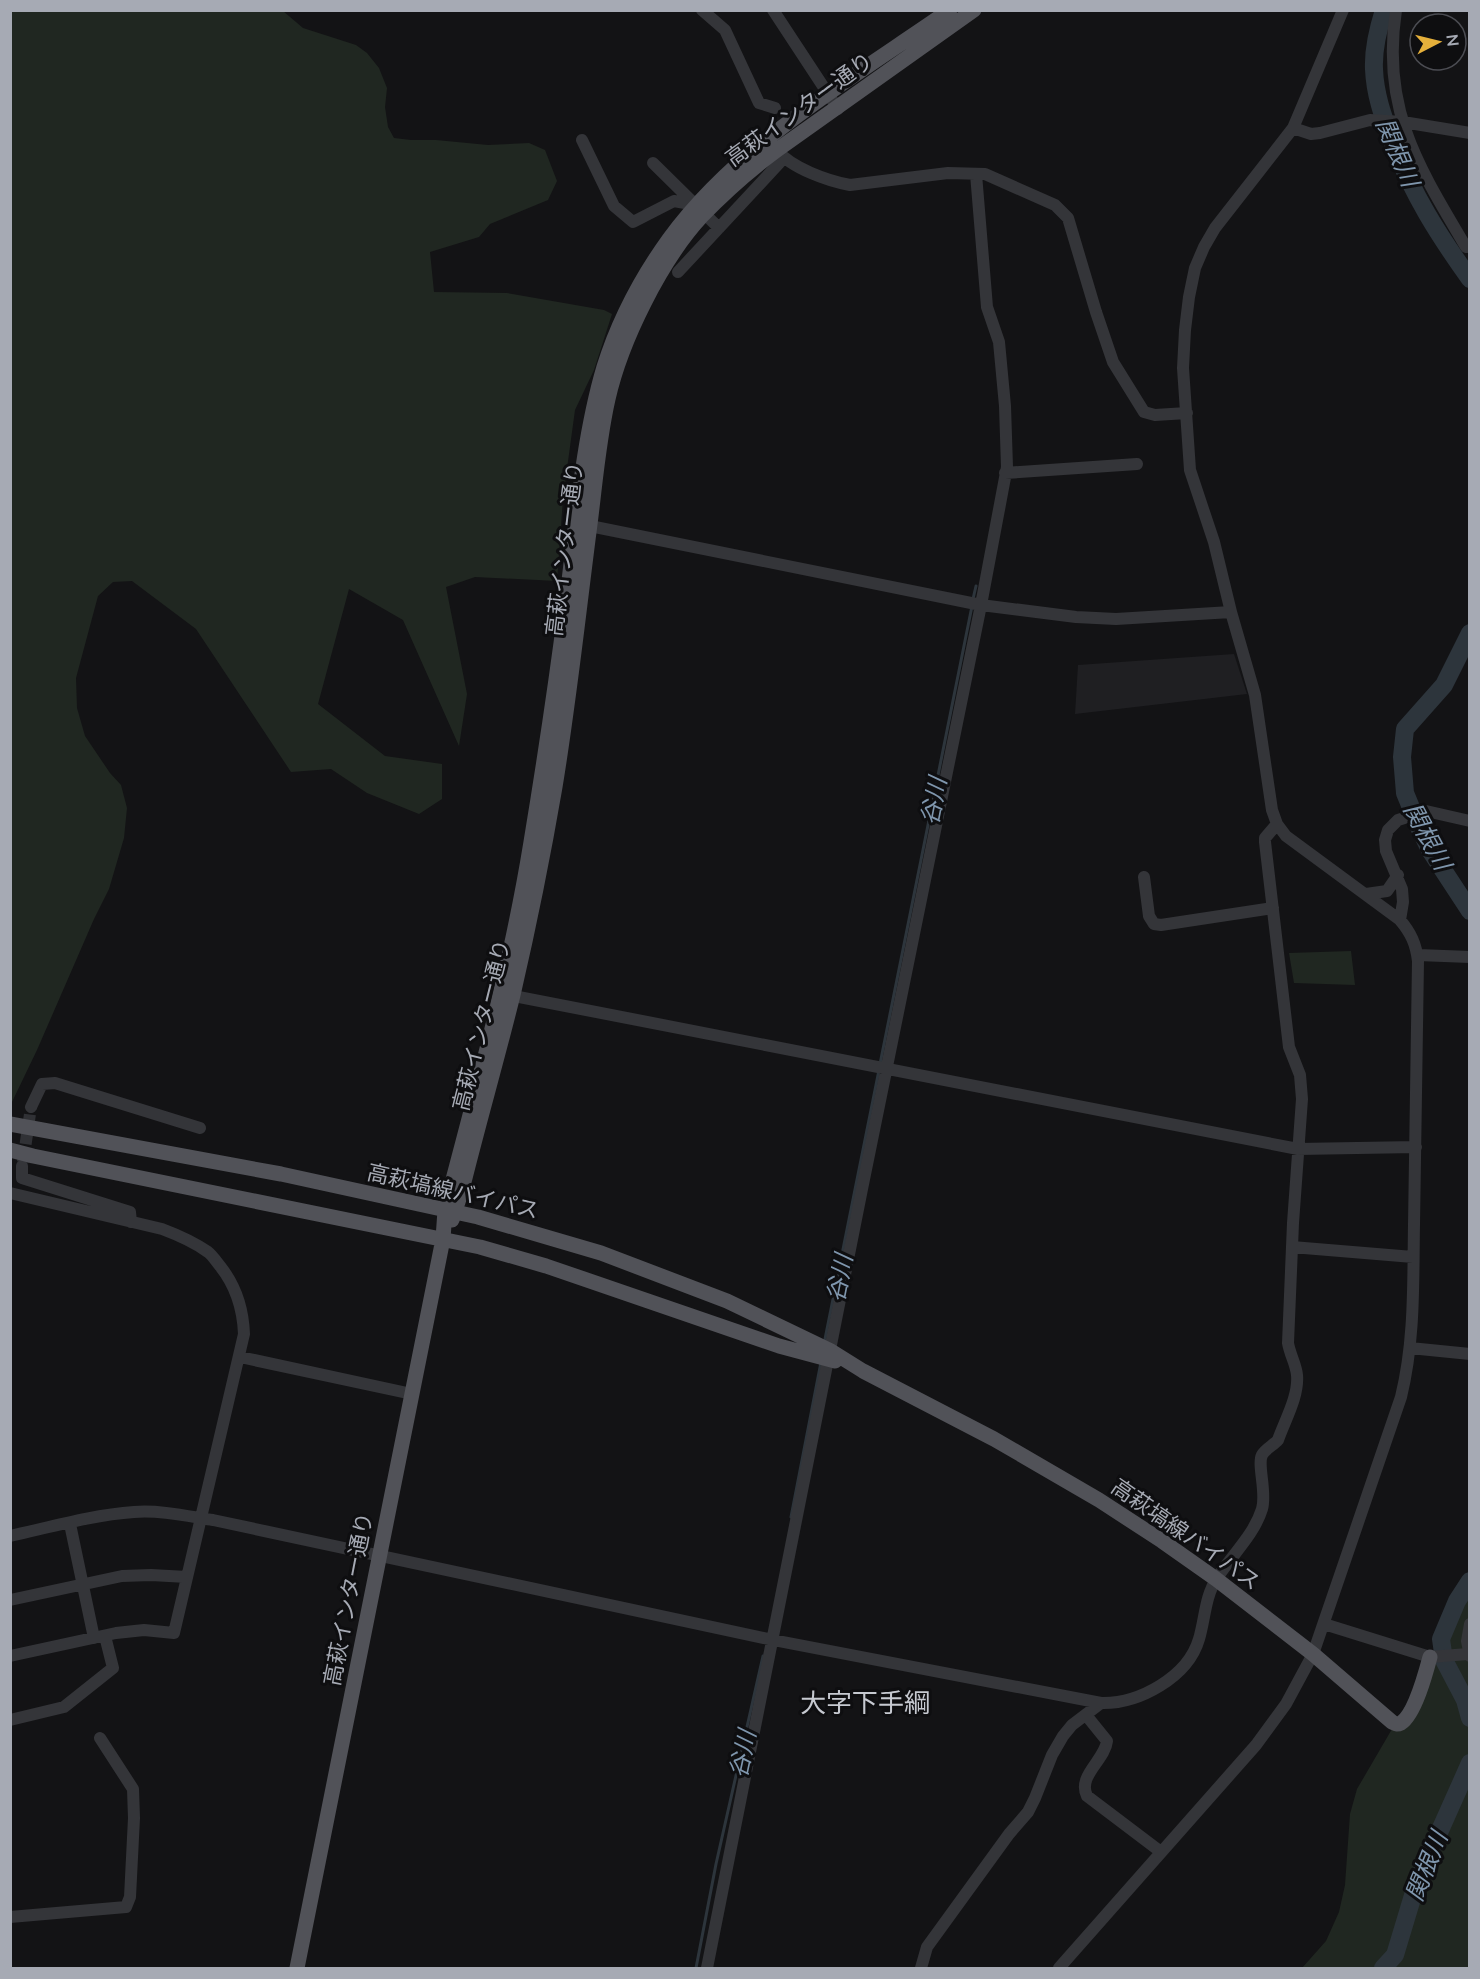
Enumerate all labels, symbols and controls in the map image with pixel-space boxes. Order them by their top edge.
north arrow [1408,12,1468,72]
text: N [1442,33,1464,47]
street label: 高萩インター通り [720,46,878,172]
water label: 関根川 [1370,113,1427,194]
street label: 高萩インター通り [539,460,589,638]
water label: 谷川 [914,772,953,827]
water label: 関根川 [1398,797,1460,877]
street label: 高萩インター通り [446,936,516,1114]
street label: 高萩塙線バイパス [364,1158,542,1224]
water label: 谷川 [820,1249,859,1304]
street label: 高萩塙線バイパス [1106,1472,1266,1596]
street label: 高萩インター通り [317,1510,379,1688]
district label: 大字下手綱 [800,1686,930,1719]
water label: 谷川 [722,1724,762,1781]
water label: 関根川 [1399,1824,1455,1905]

